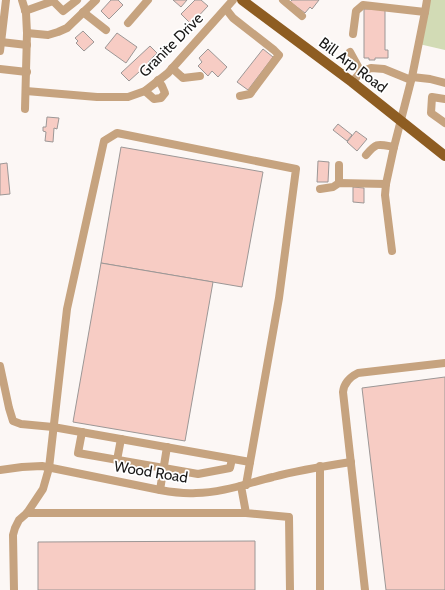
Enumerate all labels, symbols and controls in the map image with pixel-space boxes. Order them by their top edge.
street label: Granite Drive [135,9,207,81]
street label: Bill Arp Road [315,34,391,96]
street label: Wood Road [113,457,189,487]

